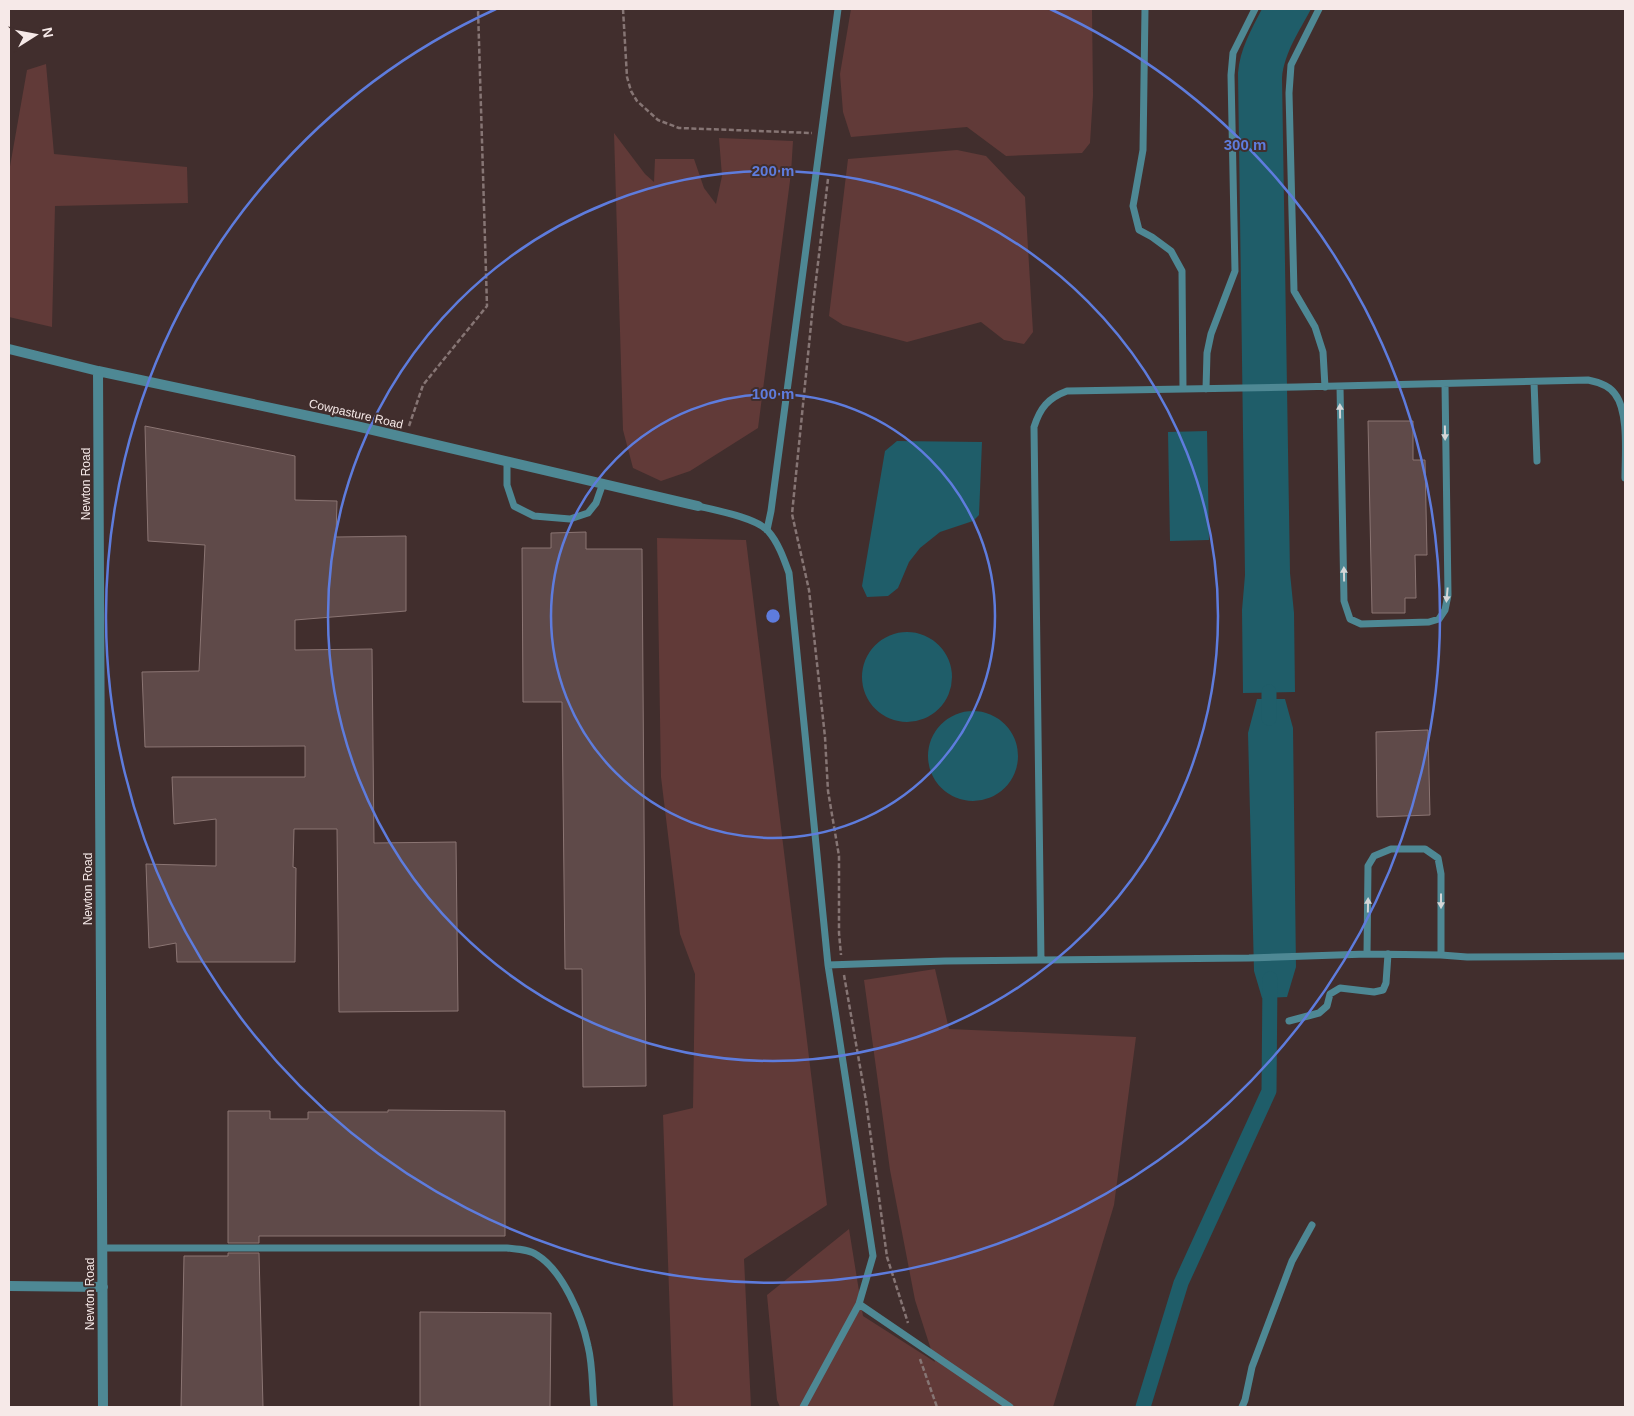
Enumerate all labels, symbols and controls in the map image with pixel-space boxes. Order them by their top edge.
north arrow [10,10,60,60]
text: N [39,26,57,39]
text: 300 m [1224,136,1266,153]
text: 200 m [752,162,794,179]
text: 100 m [752,385,794,402]
street label: Cowpasture Road [308,396,404,432]
one-way arrow [1336,403,1344,419]
one-way arrow [1442,425,1450,441]
street label: Newton Road [79,448,93,520]
one-way arrow [1339,565,1347,581]
one-way arrow [1443,587,1451,603]
centre of rings [764,607,782,625]
street label: Newton Road [81,853,95,925]
one-way arrow [1437,894,1445,910]
one-way arrow [1364,897,1372,913]
street label: Newton Road [83,1258,97,1330]

